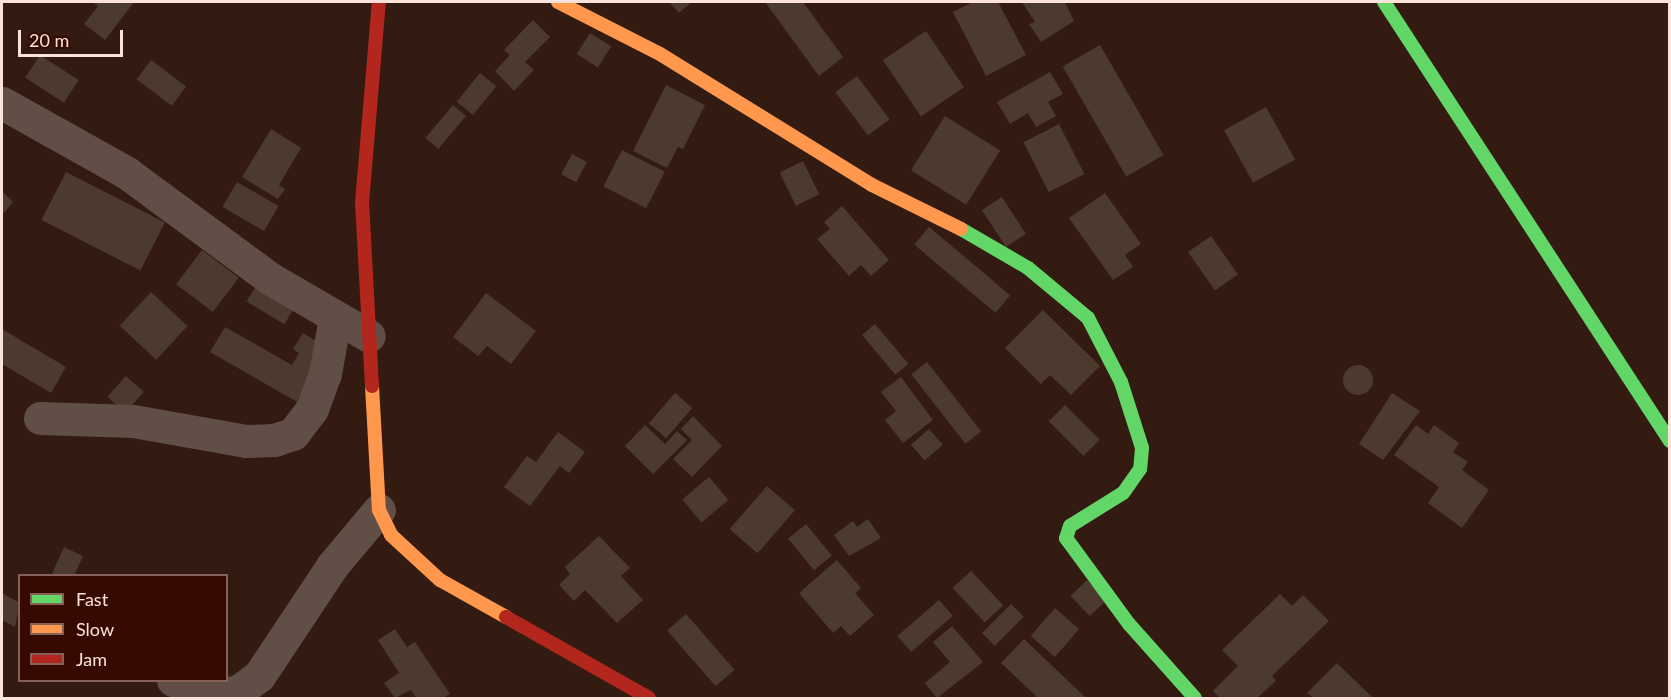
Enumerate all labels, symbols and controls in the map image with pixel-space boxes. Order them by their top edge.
scale bar [21,18,126,56]
text: 20 m [29,29,69,51]
legend [18,574,228,682]
text: Fast [76,588,108,610]
text: Slow [76,618,114,640]
text: Jam [76,648,107,670]

